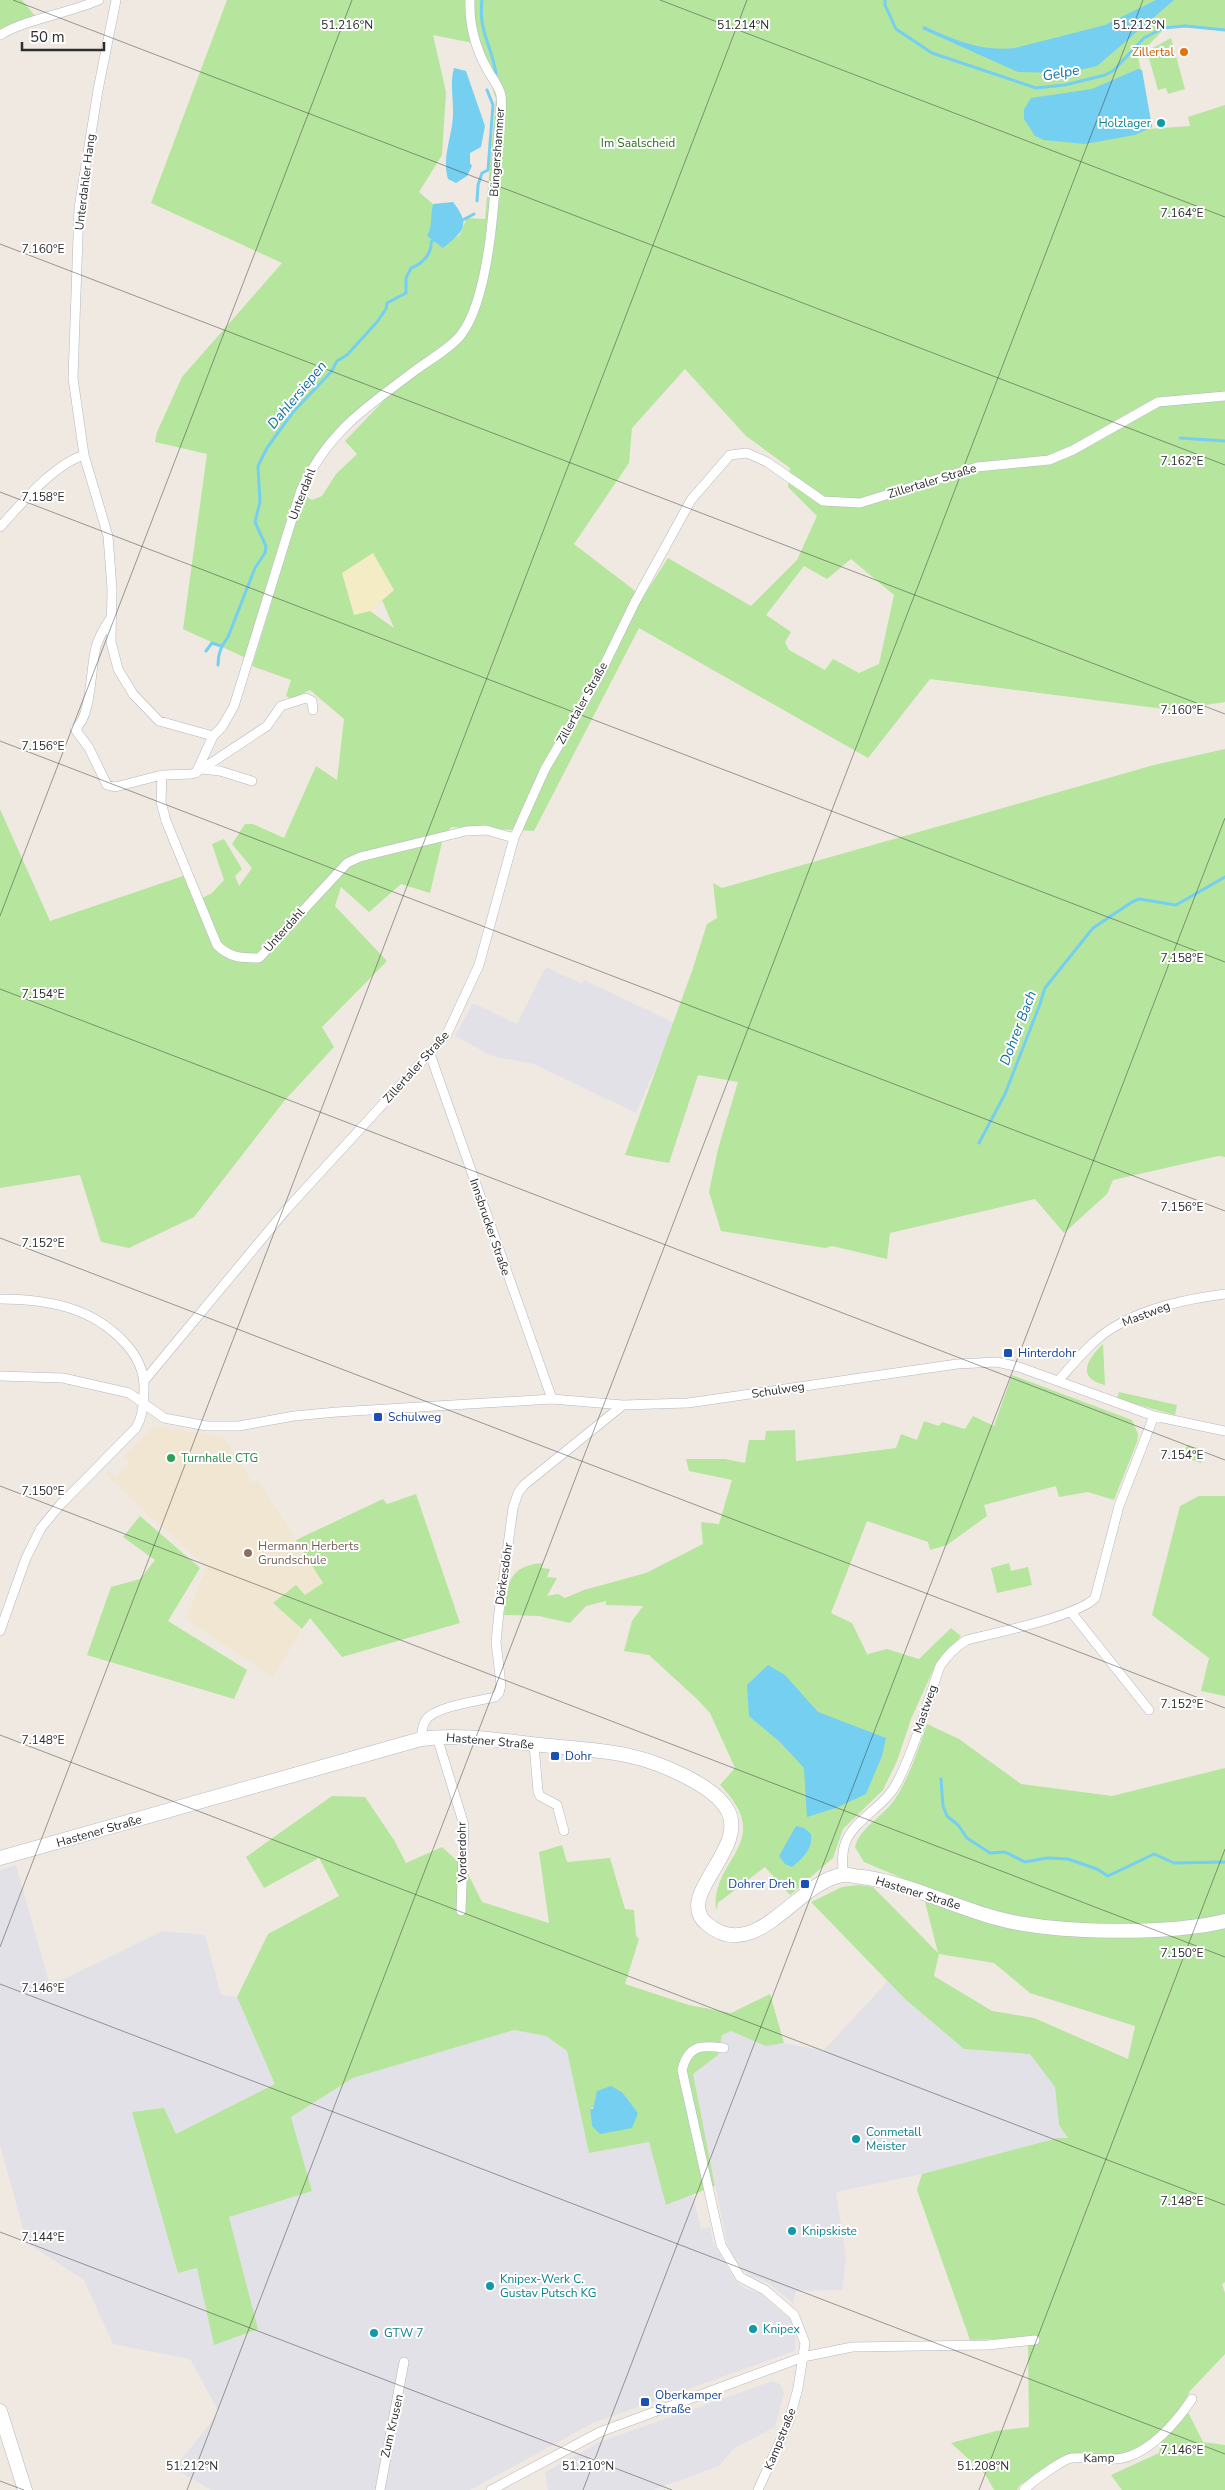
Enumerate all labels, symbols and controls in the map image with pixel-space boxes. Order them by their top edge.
text: 51.216°N [321,17,373,33]
text: 51.214°N [717,17,769,33]
text: 51.212°N [1113,17,1165,33]
scale bar [22,20,105,52]
text: 50 m [30,27,65,47]
place label: Zillertal [1132,44,1174,60]
marker: Zillertal [1178,46,1190,58]
water label: Gelpe [1041,60,1082,86]
street label: Büngershammer [486,106,508,197]
place label: Holzlager [1098,115,1152,131]
marker: Holzlager [1155,117,1167,129]
street label: Unterdahler Hang [71,133,99,231]
park label: Im Saalscheid [601,135,675,151]
text: 7.164°E [1161,205,1203,221]
text: 7.160°E [22,241,64,257]
water label: Dahlersiepen [263,357,331,433]
text: 7.162°E [1161,453,1203,469]
street label: Zillertaler Straße [886,460,978,502]
street label: Unterdahl [285,466,319,522]
text: 7.158°E [22,489,64,505]
street label: Zillertaler Straße [553,659,611,747]
text: 7.160°E [1161,702,1203,718]
text: 7.156°E [22,738,64,754]
street label: Unterdahl [260,904,308,955]
text: 7.158°E [1161,950,1203,966]
text: 7.154°E [22,986,64,1002]
water label: Dohrer Bach [995,988,1041,1068]
street label: Zillertaler Straße [379,1028,453,1106]
street label: Innsbrucker Straße [466,1176,514,1278]
text: 7.156°E [1161,1199,1203,1215]
text: 7.152°E [22,1235,64,1251]
street label: Mastweg [1120,1298,1172,1330]
place label: Hinterdohr [1018,1345,1077,1361]
marker: Hinterdohr [1002,1347,1014,1359]
street label: Schulweg [750,1378,806,1402]
place label: Schulweg [388,1409,441,1425]
marker: Schulweg [372,1411,384,1423]
text: 7.154°E [1161,1447,1203,1463]
place label: Turnhalle CTG [181,1450,258,1466]
marker: Turnhalle CTG [165,1452,177,1464]
text: 7.150°E [22,1483,64,1499]
place label: Hermann Herberts Grundschule [258,1538,359,1568]
street label: Dörkesdohr [492,1541,516,1606]
marker: Hermann Herberts Grundschule [242,1547,254,1559]
street label: Mastweg [909,1683,941,1735]
text: 7.152°E [1161,1696,1203,1712]
street label: Hastener Straße [445,1729,535,1753]
text: 7.148°E [22,1732,64,1748]
place label: Dohr [565,1748,592,1764]
marker: Dohr [549,1750,561,1762]
street label: Hastener Straße [54,1811,144,1851]
street label: Vorderdohr [453,1821,471,1884]
street label: Hastener Straße [873,1872,963,1914]
place label: Dohrer Dreh [728,1876,795,1892]
marker: Dohrer Dreh [799,1878,811,1890]
text: 7.150°E [1161,1945,1203,1961]
text: 7.146°E [22,1980,64,1996]
place label: Conmetall Meister [866,2124,922,2154]
marker: Conmetall Meister [850,2133,862,2145]
text: 7.148°E [1161,2193,1203,2209]
place label: Knipskiste [802,2223,857,2239]
marker: Knipskiste [786,2225,798,2237]
text: 7.144°E [22,2229,64,2245]
place label: Knipex-Werk C. Gustav Putsch KG [500,2271,596,2301]
marker: Knipex-Werk C. Gustav Putsch KG [484,2280,496,2292]
place label: Knipex [763,2321,800,2337]
marker: Knipex [747,2323,759,2335]
place label: GTW 7 [384,2325,423,2341]
marker: GTW 7 [368,2327,380,2339]
place label: Oberkamper Straße [655,2387,723,2417]
street label: Zum Krusen [377,2393,407,2459]
marker: Oberkamper Straße [639,2396,651,2408]
street label: Kampstraße [760,2406,800,2472]
text: 7.146°E [1161,2442,1203,2458]
street label: Kamp [1083,2450,1115,2466]
text: 51.212°N [166,2458,218,2474]
text: 51.210°N [562,2458,614,2474]
text: 51.208°N [957,2458,1009,2474]

